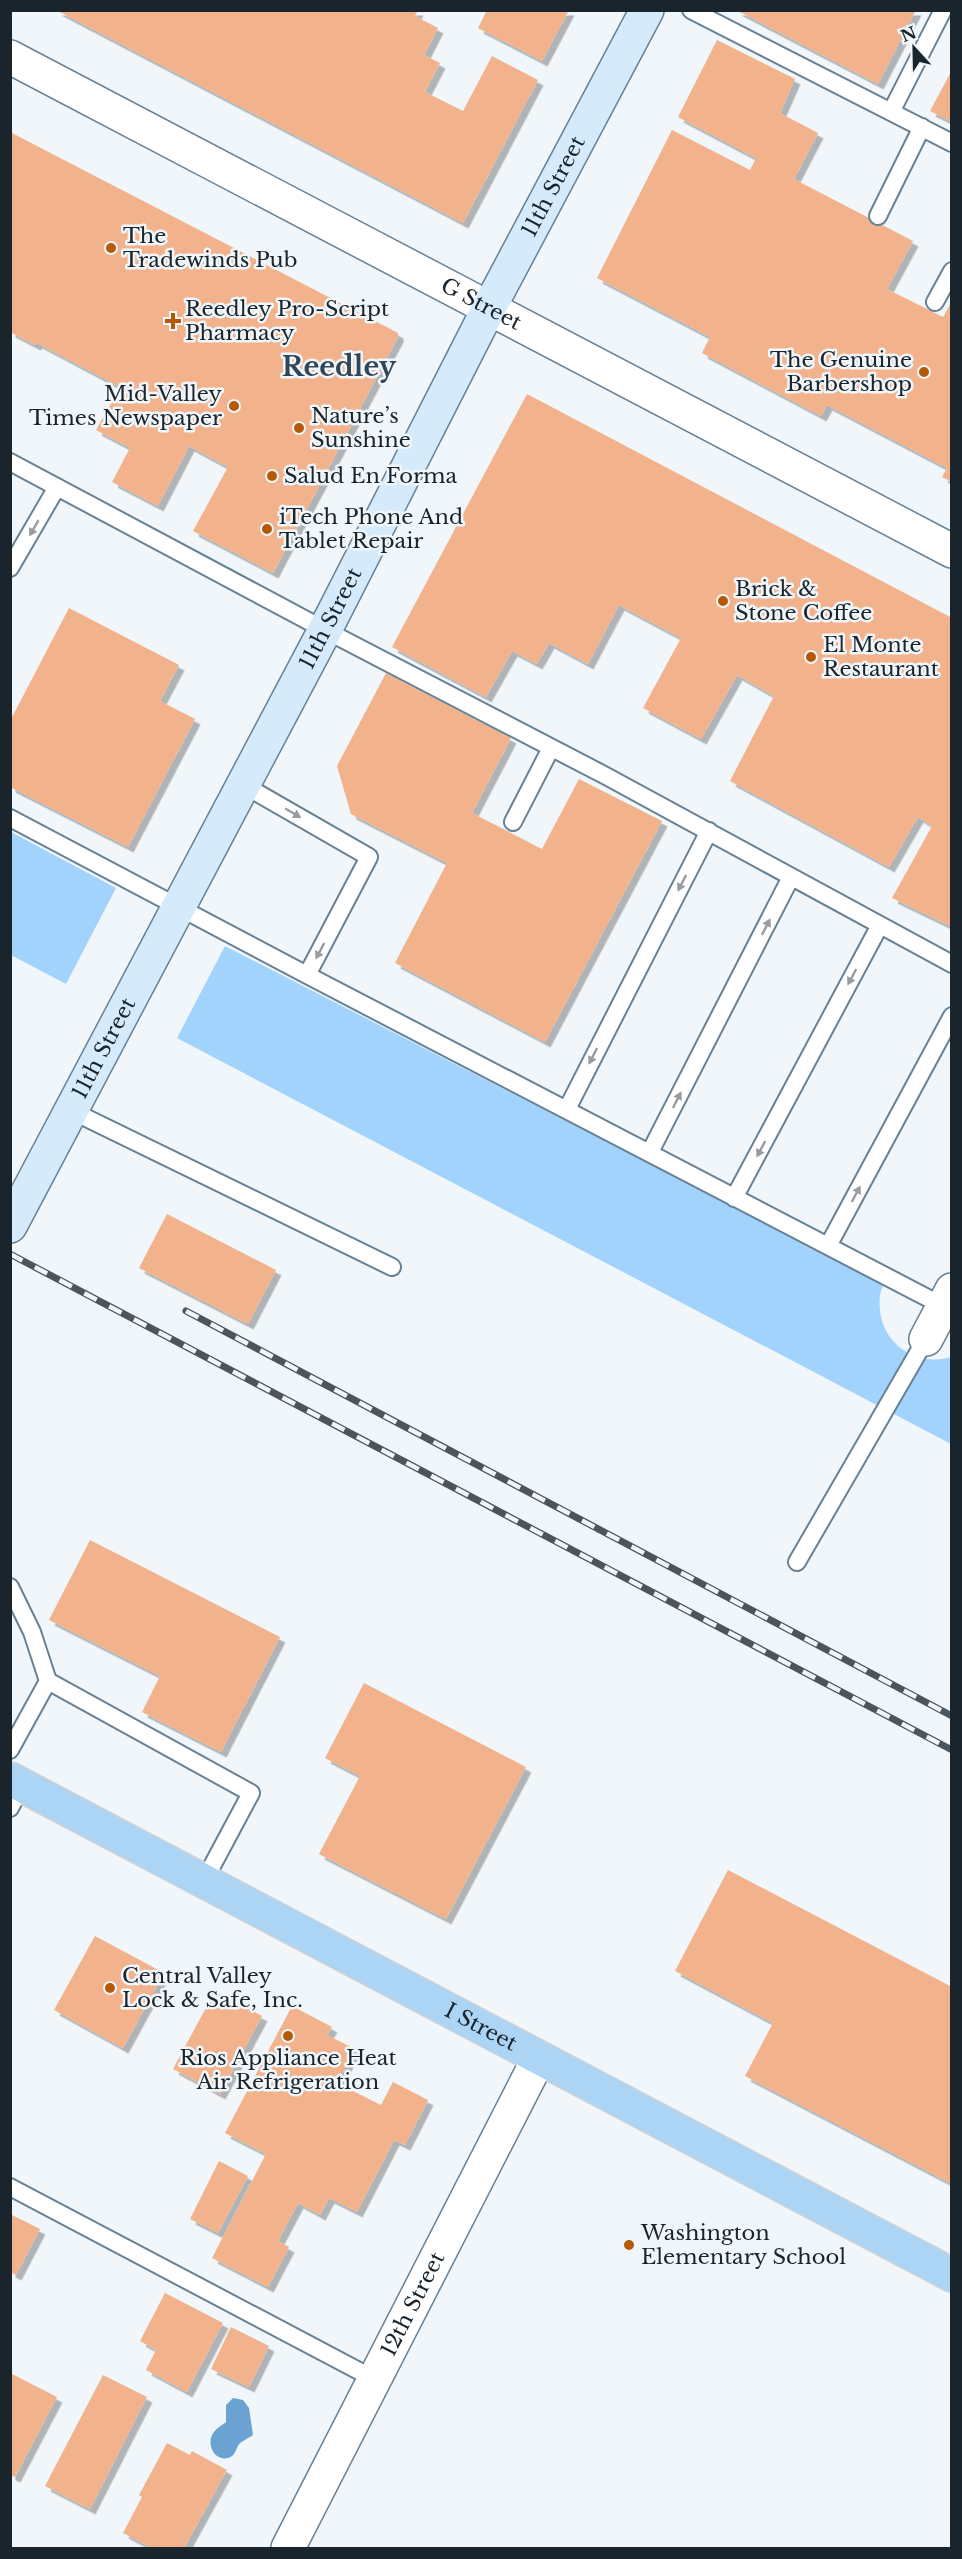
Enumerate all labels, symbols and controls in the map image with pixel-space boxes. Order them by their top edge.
north arrow [884,18,944,78]
text: N [898,22,919,46]
street label: 11th Street [516,132,591,241]
place label: The Tradewinds Pub [123,223,297,273]
marker: The Tradewinds Pub [104,241,118,255]
street label: G Street [437,272,526,336]
place label: Reedley Pro-Script Pharmacy [185,296,389,346]
marker: Reedley Pro-Script Pharmacy [166,314,180,328]
place label: The Genuine Barbershop [770,347,912,397]
district label: Reedley [282,350,397,383]
marker: The Genuine Barbershop [917,365,931,379]
place label: Mid-Valley Times Newspaper [29,381,223,431]
marker: Mid-Valley Times Newspaper [227,399,241,413]
place label: Nature’s Sunshine [311,403,411,453]
marker: Nature’s Sunshine [292,421,306,435]
place label: Salud En Forma [284,463,458,489]
marker: Salud En Forma [265,469,279,483]
place label: iTech Phone And Tablet Repair [279,504,463,554]
one-way arrow [29,519,39,536]
marker: iTech Phone And Tablet Repair [260,522,274,536]
street label: 11th Street [294,563,368,674]
place label: Brick & Stone Coffee [735,576,872,626]
marker: Brick & Stone Coffee [716,594,730,608]
place label: El Monte Restaurant [823,632,939,682]
marker: El Monte Restaurant [804,650,818,664]
one-way arrow [285,808,302,818]
one-way arrow [677,874,687,891]
one-way arrow [761,918,771,935]
one-way arrow [315,943,324,960]
one-way arrow [847,969,857,986]
street label: 11th Street [67,993,141,1103]
one-way arrow [589,1048,598,1065]
one-way arrow [672,1092,681,1109]
one-way arrow [756,1141,766,1158]
one-way arrow [851,1186,861,1203]
place label: Central Valley Lock & Safe, Inc. [122,1963,303,2013]
marker: Central Valley Lock & Safe, Inc. [103,1981,117,1995]
street label: I Street [440,1997,521,2057]
marker: Rios Appliance Heat Air Refrigeration [281,2029,295,2043]
place label: Rios Appliance Heat Air Refrigeration [180,2045,396,2095]
place label: Washington Elementary School [640,2220,846,2270]
marker: Washington Elementary School [622,2238,636,2252]
street label: 12th Street [375,2247,450,2361]

